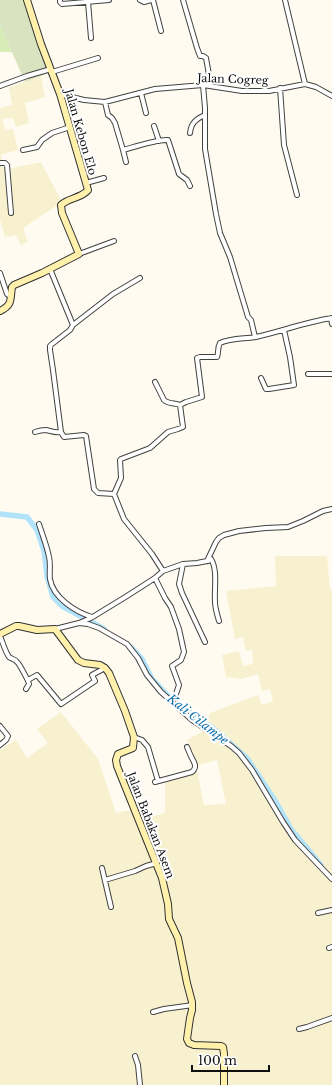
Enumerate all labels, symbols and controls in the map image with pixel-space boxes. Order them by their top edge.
street label: Jalan Cogreg [195,71,269,87]
street label: Jalan Kebon Elo [61,85,100,177]
water label: Kali Cilampe [164,690,232,748]
street label: Jalan Babakan Asem [123,768,178,880]
scale bar [192,1047,269,1073]
text: 100 m [198,1053,237,1068]

